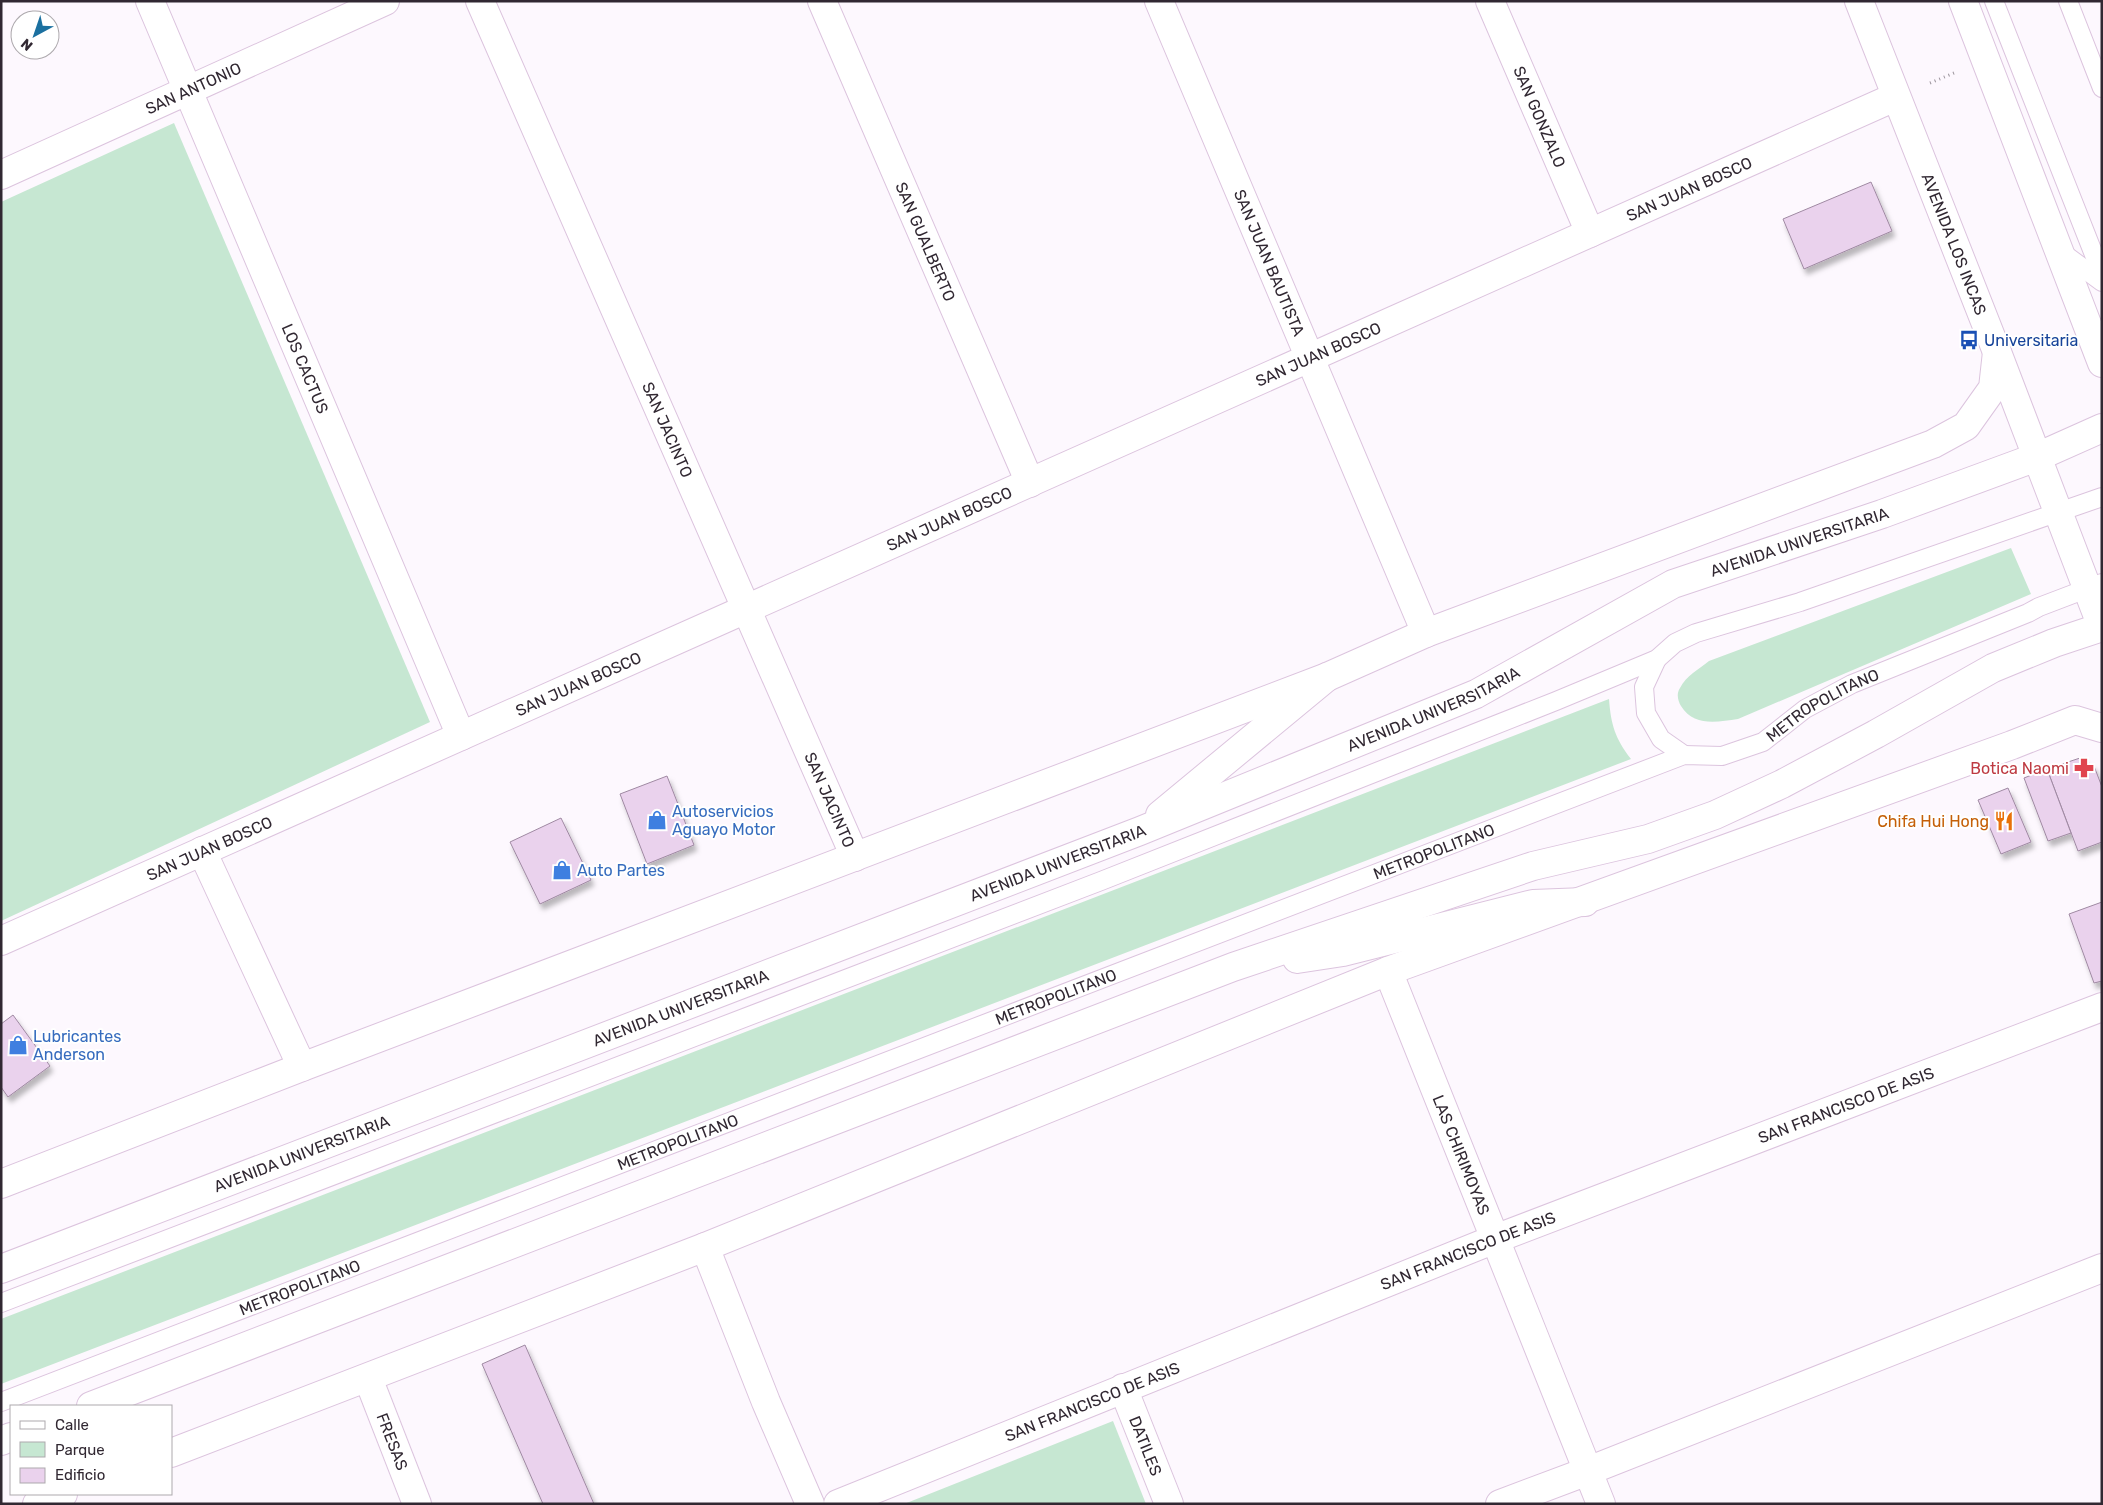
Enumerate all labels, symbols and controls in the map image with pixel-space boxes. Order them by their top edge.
north arrow [10,10,60,60]
text: N [18,35,36,54]
street label: SAN ANTONIO [142,58,244,118]
street label: SAN GONZALO [1510,63,1570,170]
street label: SAN JUAN BOSCO [1623,153,1755,225]
street label: AVENIDA LOS INCAS [1918,170,1991,318]
street label: SAN GUALBERTO [892,179,960,304]
street label: SAN JUAN BAUTISTA [1230,187,1309,339]
street label: SAN JUAN BOSCO [1252,318,1384,390]
street label: LOS CACTUS [278,321,333,416]
bus stop icon: Universitaria [1958,329,1980,351]
place label: Universitaria [1984,331,2078,350]
street label: SAN JACINTO [639,379,697,480]
street label: SAN JUAN BOSCO [883,482,1015,555]
street label: AVENIDA UNIVERSITARIA [1708,503,1891,580]
street label: SAN JUAN BOSCO [513,647,644,720]
street label: AVENIDA UNIVERSITARIA [1344,662,1523,755]
street label: METROPOLITANO [1762,665,1882,745]
street label: SAN JACINTO [801,749,859,850]
pharmacy icon: Botica Naomi [2073,757,2095,779]
place label: Botica Naomi [1970,759,2069,778]
place label: Autoservicios Aguayo Motor [672,802,775,839]
shop icon: Autoservicios Aguayo Motor [646,809,668,831]
restaurant icon: Chifa Hui Hong [1993,810,2015,832]
street label: SAN JUAN BOSCO [143,812,275,884]
place label: Chifa Hui Hong [1877,812,1989,831]
street label: METROPOLITANO [1370,819,1497,883]
street label: AVENIDA UNIVERSITARIA [967,820,1148,905]
shop icon: Auto Partes [551,859,573,881]
place label: Auto Partes [577,861,665,880]
street label: AVENIDA UNIVERSITARIA [590,965,771,1050]
street label: METROPOLITANO [992,965,1119,1028]
place label: Lubricantes Anderson [33,1027,121,1064]
shop icon: Lubricantes Anderson [7,1034,29,1056]
street label: SAN FRANCISCO DE ASIS [1755,1063,1936,1147]
street label: LAS CHIRIMOYAS [1429,1092,1494,1218]
street label: METROPOLITANO [614,1110,741,1174]
street label: AVENIDA UNIVERSITARIA [211,1111,392,1196]
street label: SAN FRANCISCO DE ASIS [1378,1207,1558,1294]
street label: METROPOLITANO [236,1255,363,1319]
street label: SAN FRANCISCO DE ASIS [1002,1358,1182,1445]
legend [10,1405,172,1495]
street label: FRESAS [373,1410,412,1473]
street label: DATILES [1125,1413,1166,1478]
text: Calle [55,1416,89,1434]
text: Parque [55,1441,105,1459]
text: Edificio [55,1466,105,1484]

